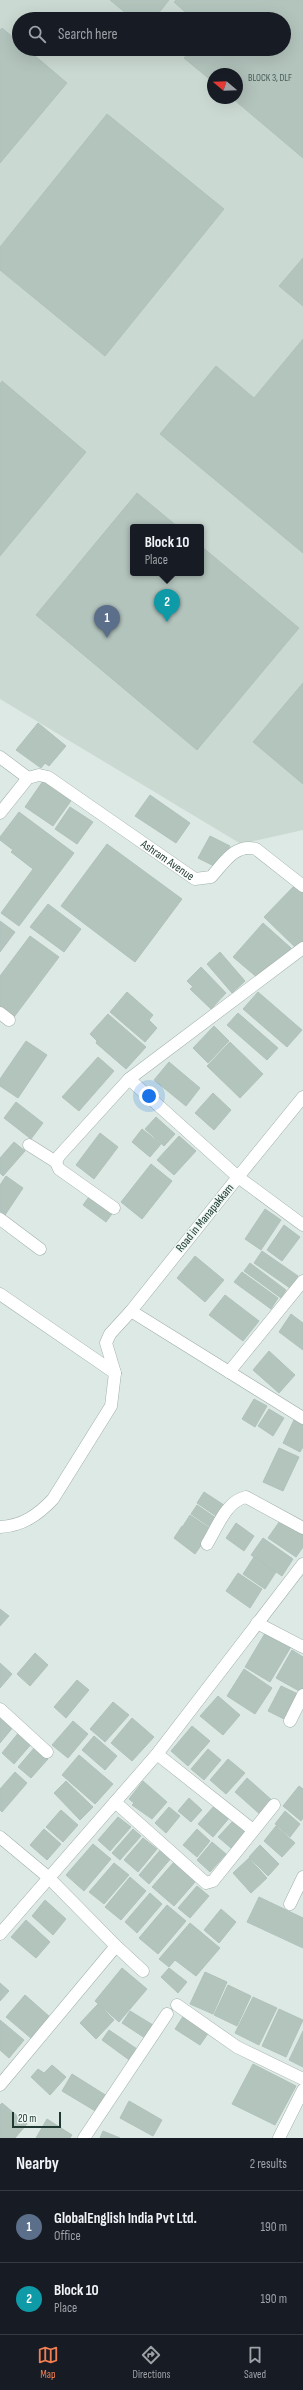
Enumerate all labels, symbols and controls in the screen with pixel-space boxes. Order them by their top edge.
search box [12,12,291,56]
icon: search [26,23,48,45]
text: Search here [58,25,118,44]
north arrow [207,68,243,104]
house number: BLOCK 3, DLF [248,72,292,84]
popup [130,524,204,576]
text: Block 10 [145,533,189,552]
text: Place [145,552,168,568]
pin: 2 [154,589,180,622]
pin: 1 [94,605,120,638]
street label: Ashram Avenue [137,836,197,884]
your location [139,1086,159,1106]
street label: Road in Manapakkam [173,1181,237,1255]
scale bar [12,2110,61,2129]
text: 20 m [18,2112,36,2125]
text: Nearby [16,2154,59,2174]
text: 2 results [250,2156,287,2172]
text: GlobalEnglish India Pvt Ltd. [54,2209,197,2228]
text: 1 [26,2219,32,2235]
text: 190 m [260,2219,287,2235]
text: Office [54,2228,81,2244]
text: Block 10 [54,2281,99,2300]
text: 2 [26,2291,32,2307]
text: 190 m [260,2291,287,2307]
text: Place [54,2300,77,2316]
tab: Map [37,2344,59,2381]
tab: Directions [133,2344,170,2381]
tab: Saved [244,2344,266,2381]

